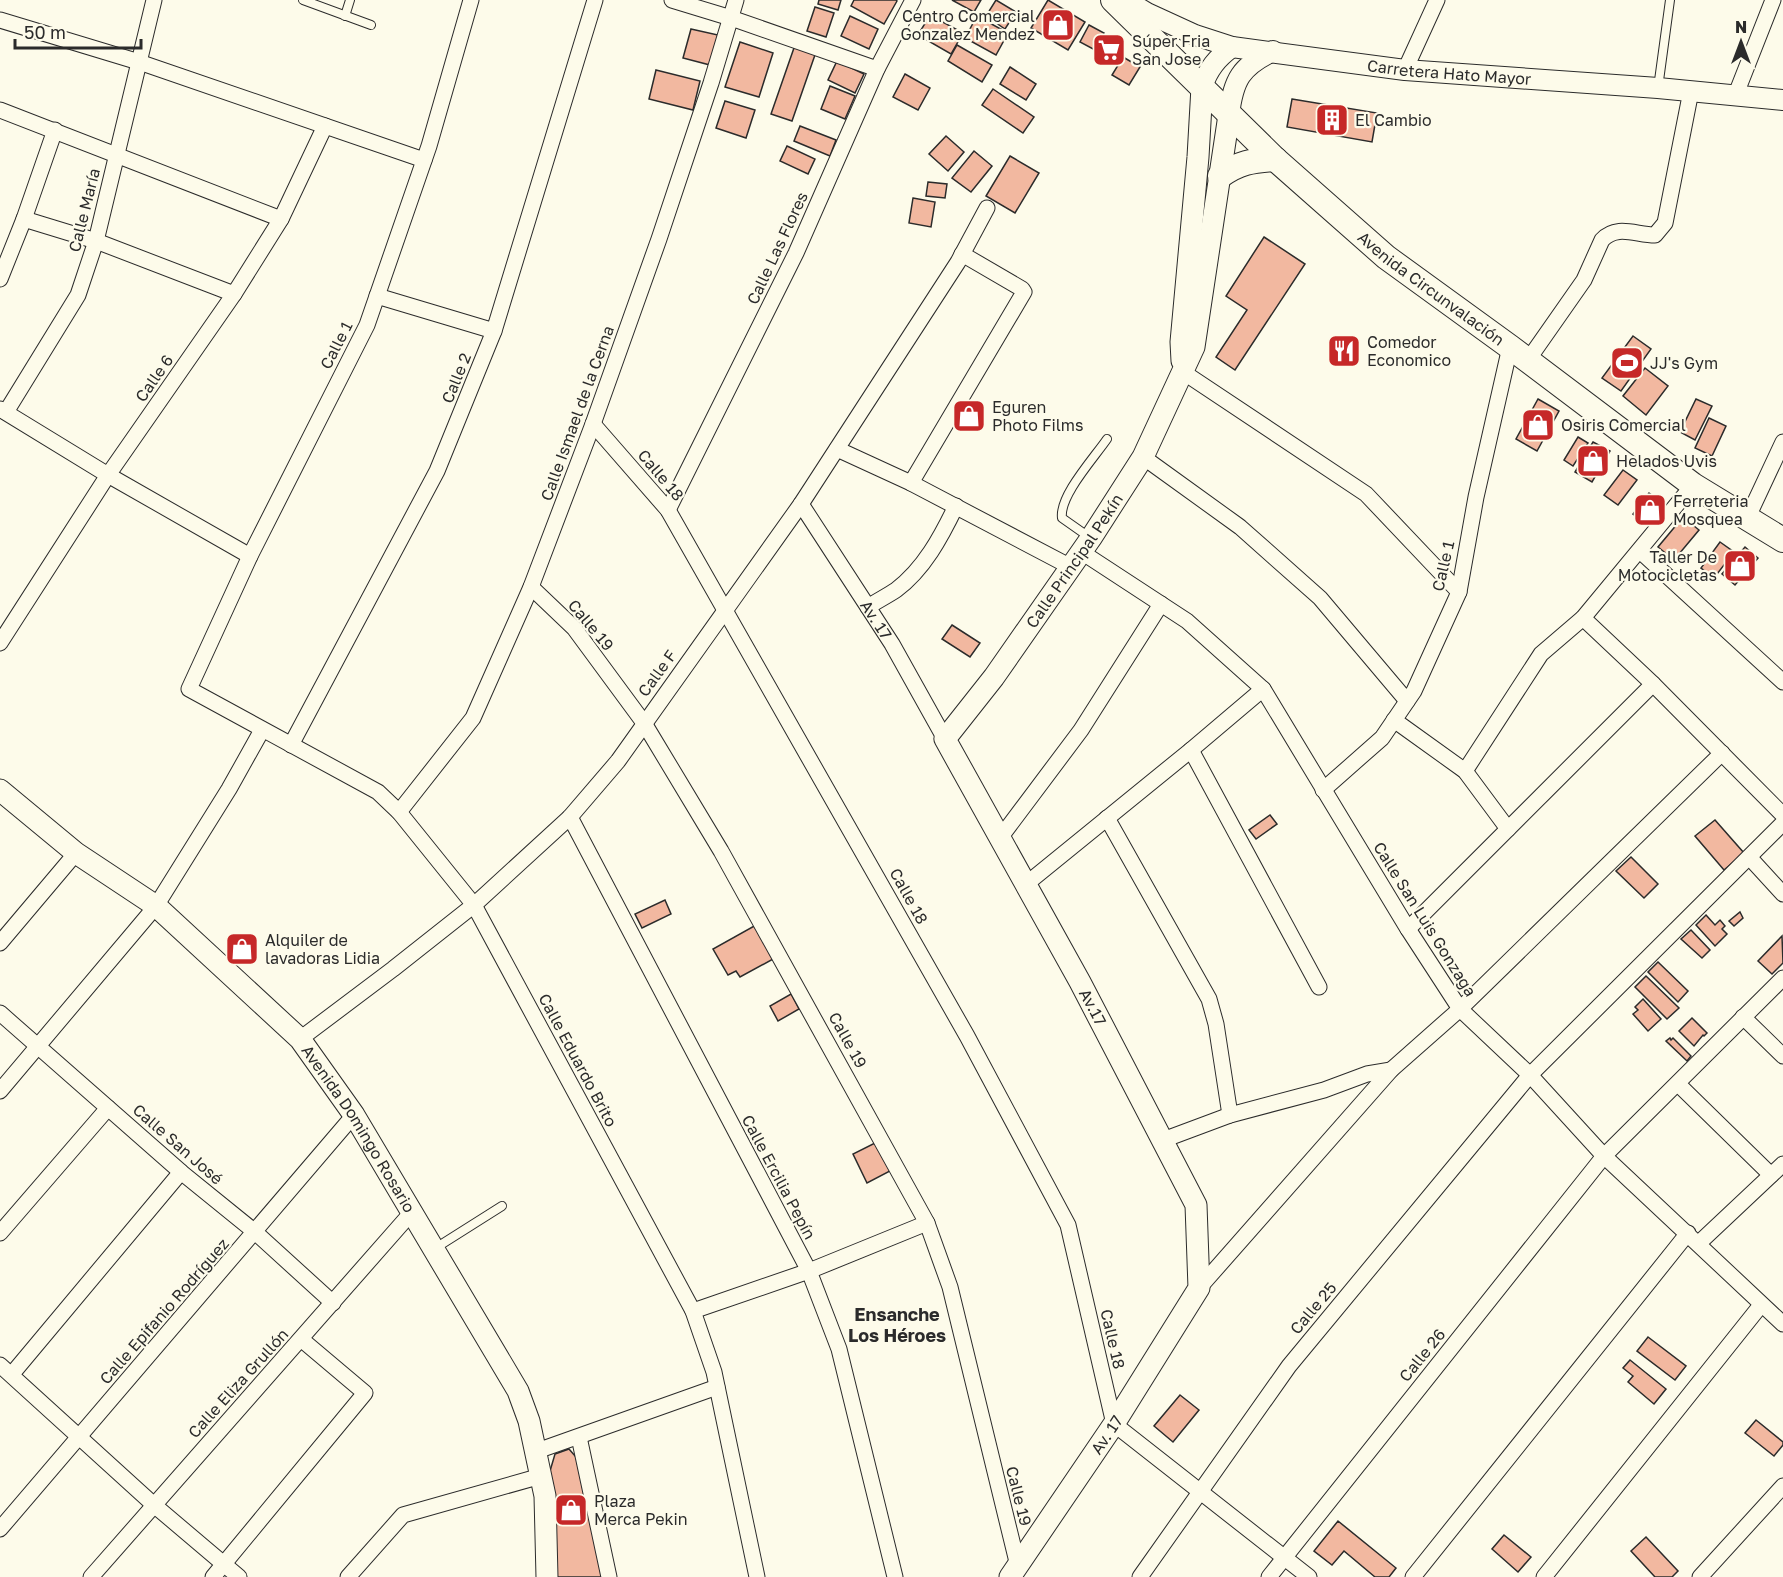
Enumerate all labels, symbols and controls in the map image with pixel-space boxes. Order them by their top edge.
place label: Centro Comercial Gonzalez Mendez [901,6,1035,44]
shop icon: Centro Comercial Gonzalez Mendez [1040,7,1076,43]
scale bar [15,12,141,50]
north arrow [1711,12,1771,72]
text: N [1735,17,1747,37]
text: 50 m [24,21,66,43]
place label: Súper Fria San Jose [1132,31,1210,69]
supermarket icon: Súper Fria San Jose [1091,32,1127,68]
street label: Carretera Hato Mayor [1366,55,1532,89]
building icon: El Cambio [1314,102,1350,138]
place label: El Cambio [1355,110,1432,130]
street label: Calle María [64,166,104,254]
street label: Calle Las Flores [742,188,812,308]
street label: Avenida Circunvalación [1354,227,1508,350]
street label: Calle 1 [316,318,357,372]
street label: Calle Ismael de la Cerna [536,323,618,503]
place label: Comedor Economico [1367,332,1451,370]
restaurant icon: Comedor Economico [1326,333,1362,369]
sports icon: JJ's Gym [1609,345,1645,381]
street label: Calle 2 [437,350,475,406]
street label: Calle 6 [131,351,177,405]
place label: JJ's Gym [1650,353,1718,373]
place label: Eguren Photo Films [992,397,1084,435]
shop icon: Eguren Photo Films [951,398,987,434]
shop icon: Osiris Comercial [1520,407,1556,443]
place label: Osiris Comercial [1561,415,1686,435]
shop icon: Helados Uvis [1575,443,1611,479]
street label: Calle 18 [634,445,688,505]
place label: Helados Uvis [1616,451,1717,471]
street label: Calle Principal Pekín [1021,490,1127,632]
place label: Ferreteria Mosquea [1673,491,1749,529]
shop icon: Ferreteria Mosquea [1632,492,1668,528]
street label: Calle 1 [1428,539,1459,593]
place label: Taller De Motocicletas [1618,547,1717,585]
shop icon: Taller De Motocicletas [1722,548,1758,584]
street label: Calle 19 [564,595,618,655]
street label: Av. 17 [856,596,896,643]
street label: Calle F [633,646,681,700]
street label: Calle San Luis Gonzaga [1369,838,1481,1000]
street label: Calle 18 [886,865,932,927]
place label: Alquiler de lavadoras Lidia [265,930,380,968]
shop icon: Alquiler de lavadoras Lidia [224,931,260,967]
street label: Av.17 [1075,985,1111,1029]
street label: Calle Eduardo Brito [534,990,622,1130]
street label: Calle 19 [825,1009,871,1071]
street label: Avenida Domingo Rosario [297,1041,420,1216]
street label: Calle San José [129,1100,227,1188]
street label: Calle Ercilia Pepín [738,1111,820,1243]
street label: Calle Epifanio Rodríguez [95,1234,233,1388]
street label: Calle 25 [1285,1278,1341,1338]
district label: Ensanche Los Héroes [848,1303,946,1346]
street label: Calle 18 [1096,1307,1130,1371]
street label: Calle Eliza Grullón [184,1324,292,1442]
street label: Calle 26 [1395,1325,1449,1385]
street label: Av. 17 [1086,1412,1127,1458]
street label: Calle 19 [1002,1464,1036,1528]
place label: Plaza Merca Pekin [594,1491,688,1529]
shop icon: Plaza Merca Pekin [553,1492,589,1528]

